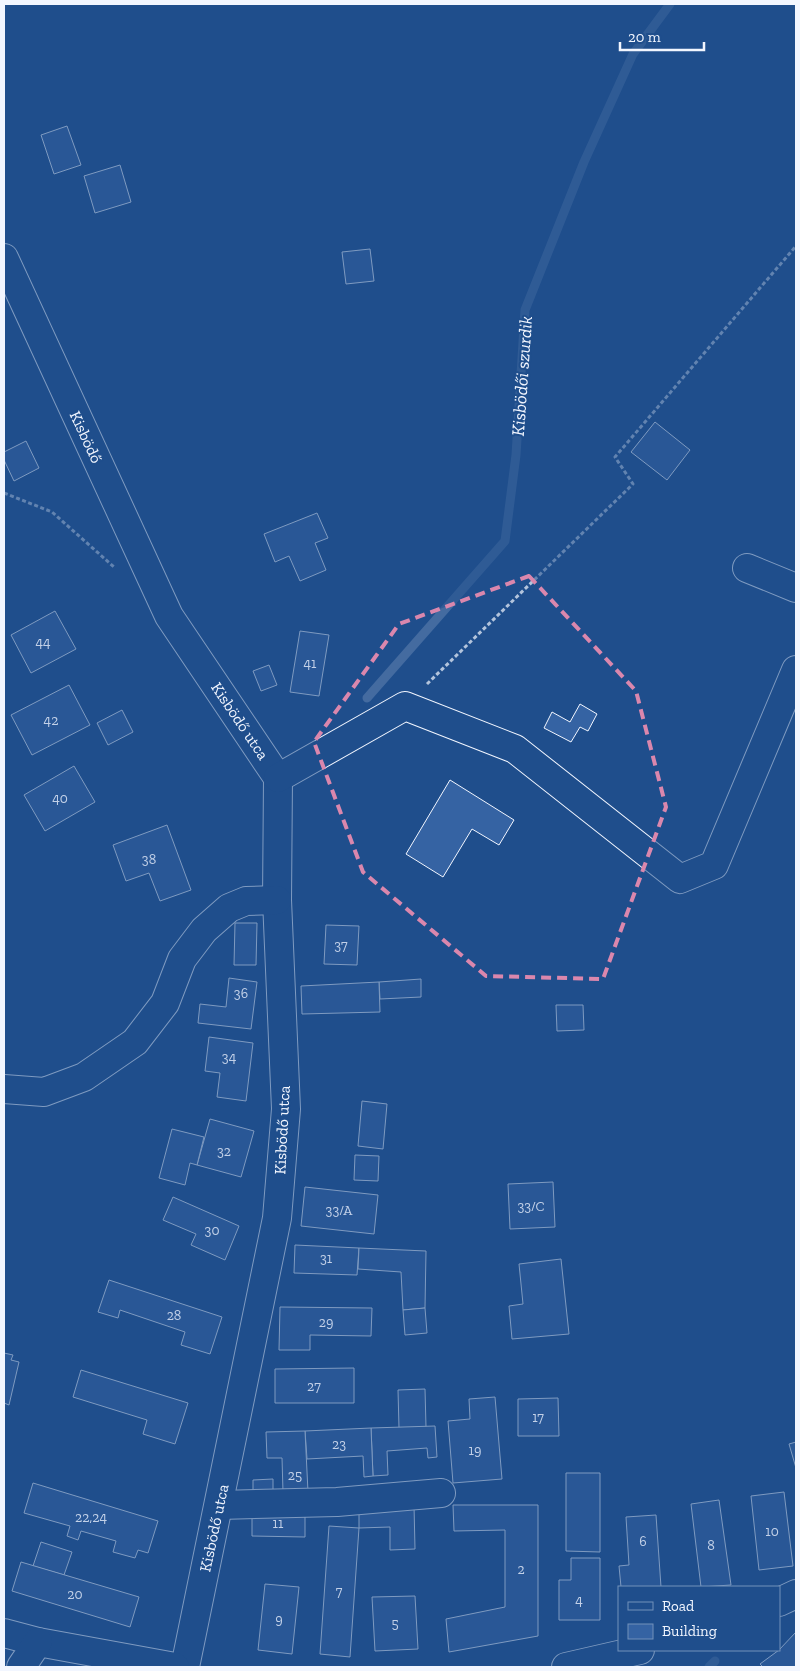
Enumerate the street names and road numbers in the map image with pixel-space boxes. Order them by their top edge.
street label: Kisbödő [66,408,106,466]
street label: Kisbödő utca [207,679,273,763]
street label: Kisbödő utca [270,1085,294,1175]
street label: Kisbödő utca [195,1482,233,1574]

